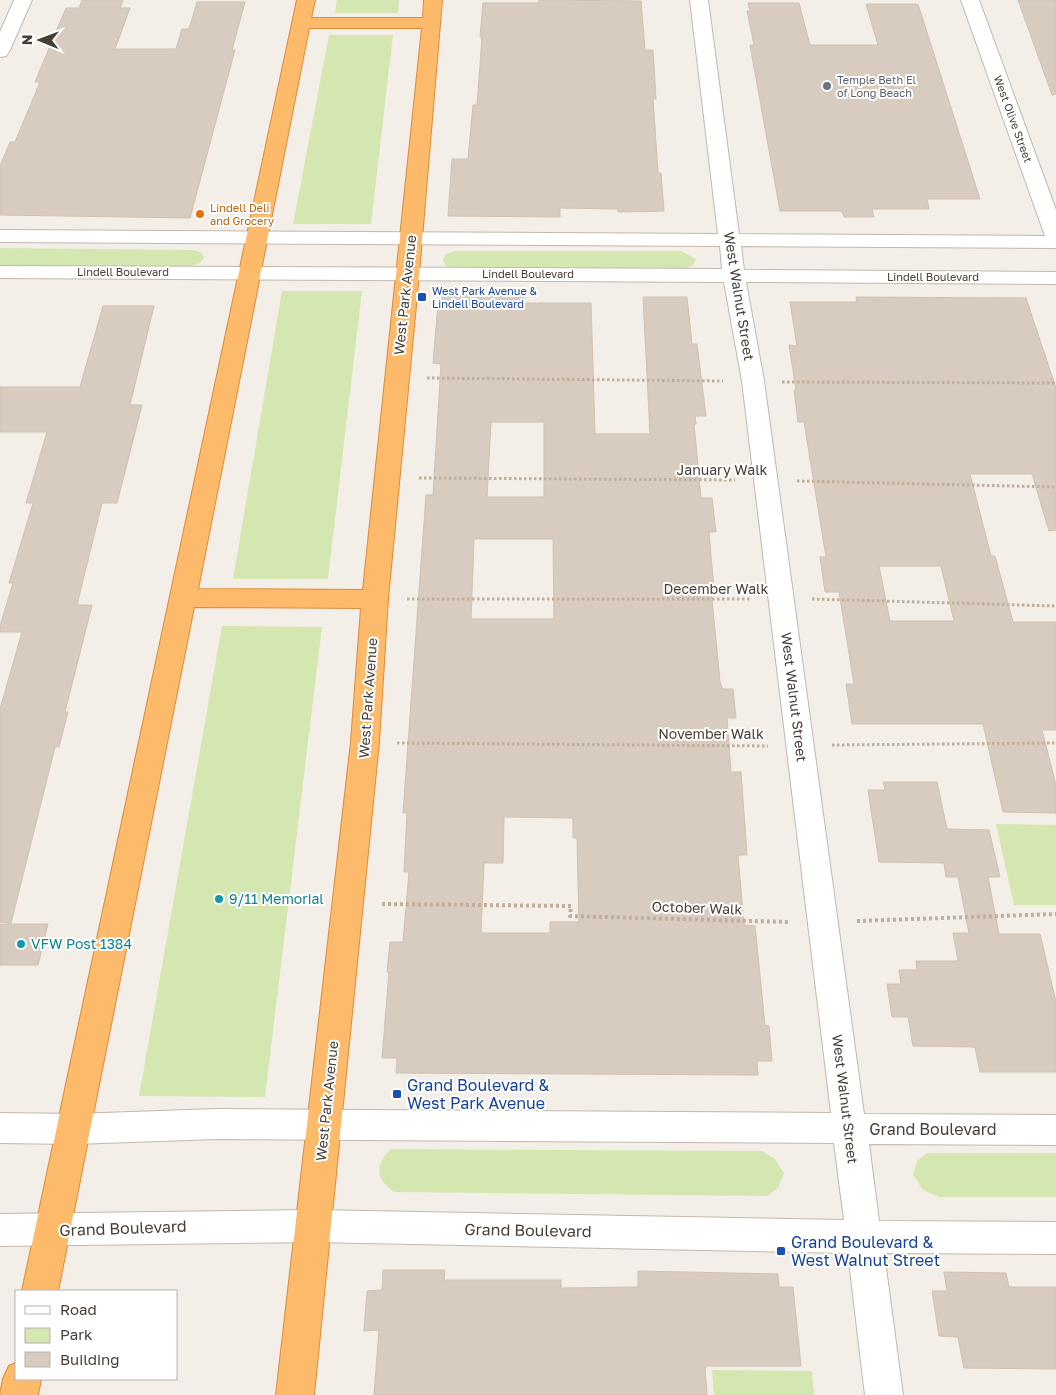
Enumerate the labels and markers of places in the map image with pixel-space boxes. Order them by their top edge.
place label: Temple Beth El of Long Beach [837,73,917,99]
marker: Temple Beth El of Long Beach [821,80,833,92]
place label: Lindell Deli and Grocery [210,201,274,227]
marker: Lindell Deli and Grocery [194,208,206,220]
place label: West Park Avenue & Lindell Boulevard [432,284,538,310]
marker: West Park Avenue & Lindell Boulevard [416,291,428,303]
place label: 9/11 Memorial [229,890,324,907]
marker: 9/11 Memorial [213,893,225,905]
place label: VFW Post 1384 [31,935,132,952]
marker: VFW Post 1384 [15,938,27,950]
place label: Grand Boulevard & West Park Avenue [407,1075,549,1113]
marker: Grand Boulevard & West Park Avenue [391,1088,403,1100]
place label: Grand Boulevard & West Walnut Street [791,1232,940,1270]
marker: Grand Boulevard & West Walnut Street [775,1245,787,1257]

